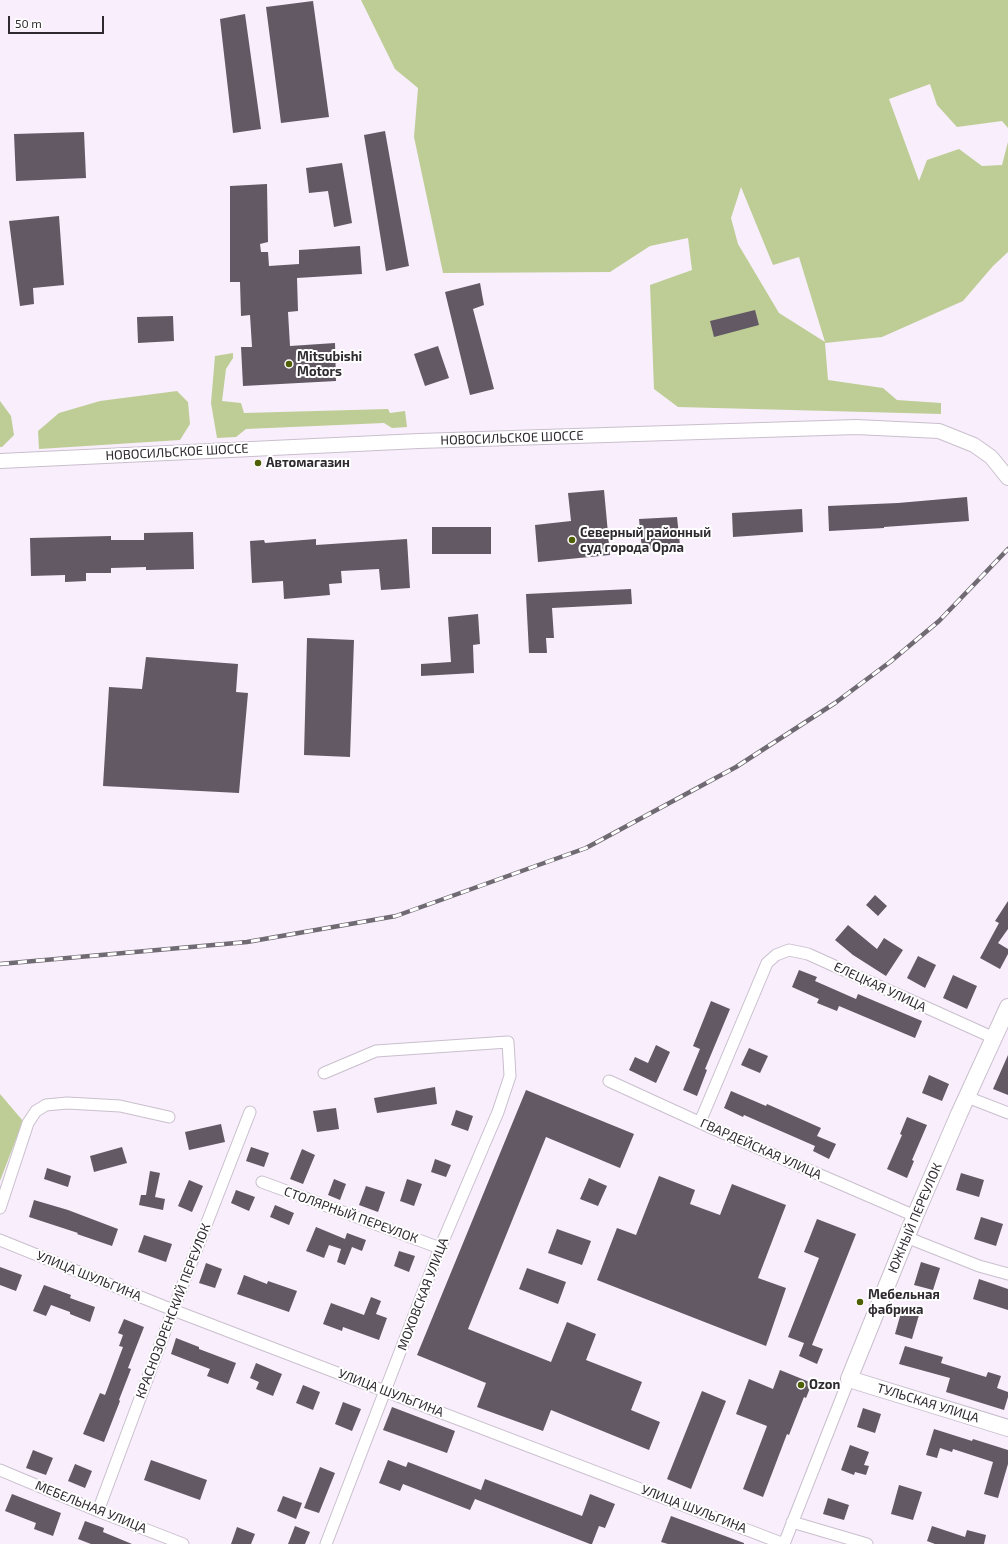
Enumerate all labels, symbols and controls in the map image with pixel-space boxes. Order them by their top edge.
scale bar [10,8,106,34]
text: 50 m [15,16,42,30]
place label: Mitsubishi Motors [297,349,362,380]
marker: Mitsubishi Motors [284,359,294,369]
street label: НОВОСИЛЬСКОЕ ШОССЕ [440,428,584,448]
street label: НОВОСИЛЬСКОЕ ШОССЕ [105,440,249,464]
place label: Автомагазин [266,455,350,471]
marker: Автомагазин [253,458,263,468]
place label: Северный районный суд города Орла [580,525,711,556]
marker: Северный районный суд города Орла [567,535,577,545]
street label: ЕЛЕЦКАЯ УЛИЦА [831,959,929,1015]
street label: ГВАРДЕЙСКАЯ УЛИЦА [698,1115,824,1183]
street label: ЮЖНЫЙ ПЕРЕУЛОК [885,1161,945,1275]
street label: СТОЛЯРНЫЙ ПЕРЕУЛОК [282,1183,420,1247]
street label: КРАСНОЗОРЕНСКИЙ ПЕРЕУЛОК [132,1221,214,1401]
street label: МОХОВСКАЯ УЛИЦА [394,1235,452,1353]
street label: УЛИЦА ШУЛЬГИНА [34,1248,144,1304]
place label: Мебельная фабрика [868,1287,940,1318]
marker: Мебельная фабрика [855,1297,865,1307]
street label: УЛИЦА ШУЛЬГИНА [336,1366,446,1420]
place label: Ozon [809,1377,840,1393]
marker: Ozon [796,1380,806,1390]
street label: ТУЛЬСКАЯ УЛИЦА [875,1380,981,1426]
street label: МЕБЕЛЬНАЯ УЛИЦА [33,1478,149,1536]
street label: УЛИЦА ШУЛЬГИНА [639,1482,749,1536]

